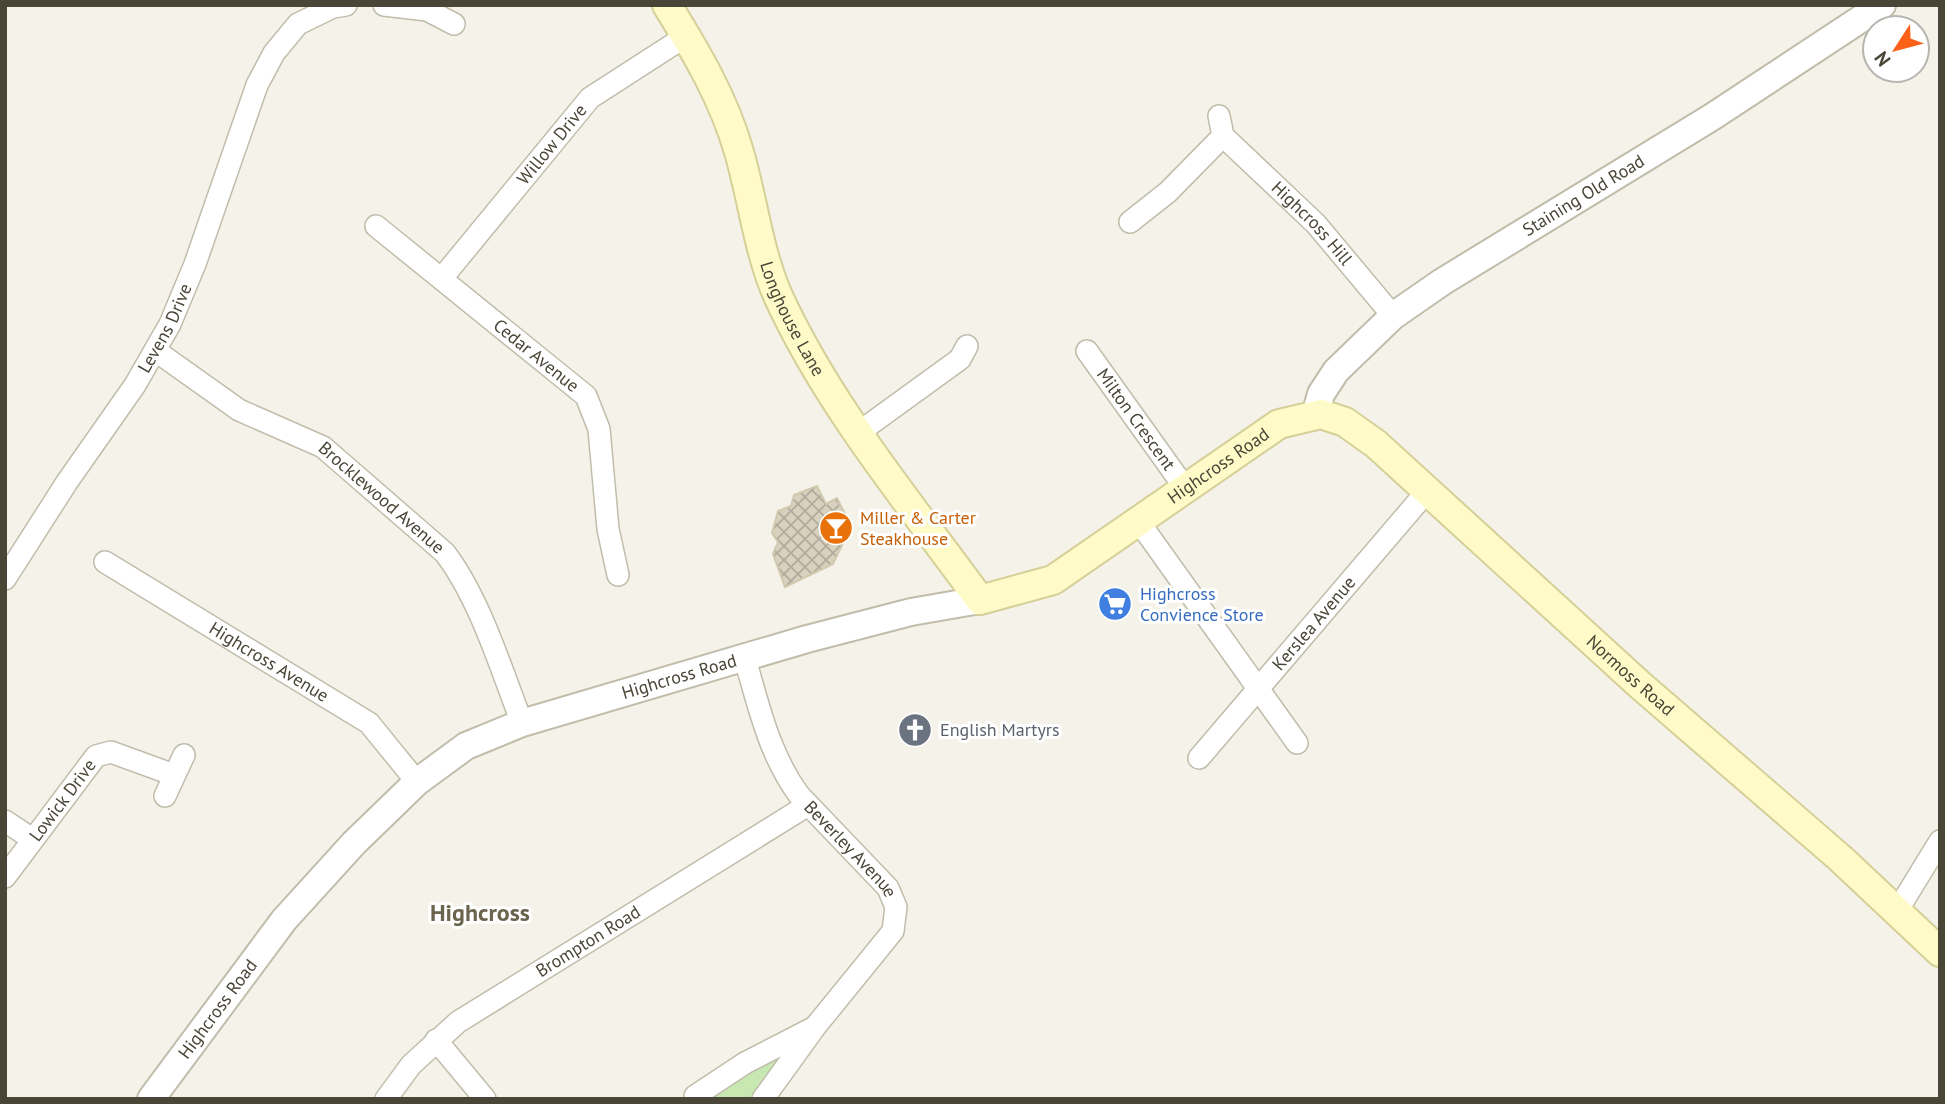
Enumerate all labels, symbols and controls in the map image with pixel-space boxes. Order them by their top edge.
north arrow [1861,14,1931,84]
text: N [1869,47,1896,71]
street label: Willow Drive [512,99,591,189]
street label: Staining Old Road [1518,149,1648,241]
street label: Highcross Hill [1267,176,1358,270]
street label: Longhouse Lane [755,258,830,380]
street label: Levens Drive [132,280,197,377]
street label: Cedar Avenue [489,314,584,397]
street label: Milton Crescent [1092,363,1181,475]
street label: Highcross Road [1163,422,1273,509]
street label: Brocklewood Avenue [314,436,450,558]
place label: Miller & Carter Steakhouse [860,506,976,550]
bar icon: Miller & Carter Steakhouse [817,509,855,547]
street label: Kerslea Avenue [1267,571,1360,675]
place label: Highcross Convience Store [1140,582,1264,626]
supermarket icon: Highcross Convience Store [1096,585,1134,623]
street label: Highcross Avenue [205,616,333,707]
street label: Normoss Road [1582,630,1679,721]
street label: Highcross Road [619,648,739,704]
church icon: English Martyrs [896,711,934,749]
place label: English Martyrs [940,718,1059,741]
street label: Lowick Drive [24,754,101,846]
street label: Beverley Avenue [799,795,902,900]
district label: Highcross [430,897,530,928]
street label: Brompton Road [531,900,645,982]
street label: Highcross Road [173,954,262,1063]

